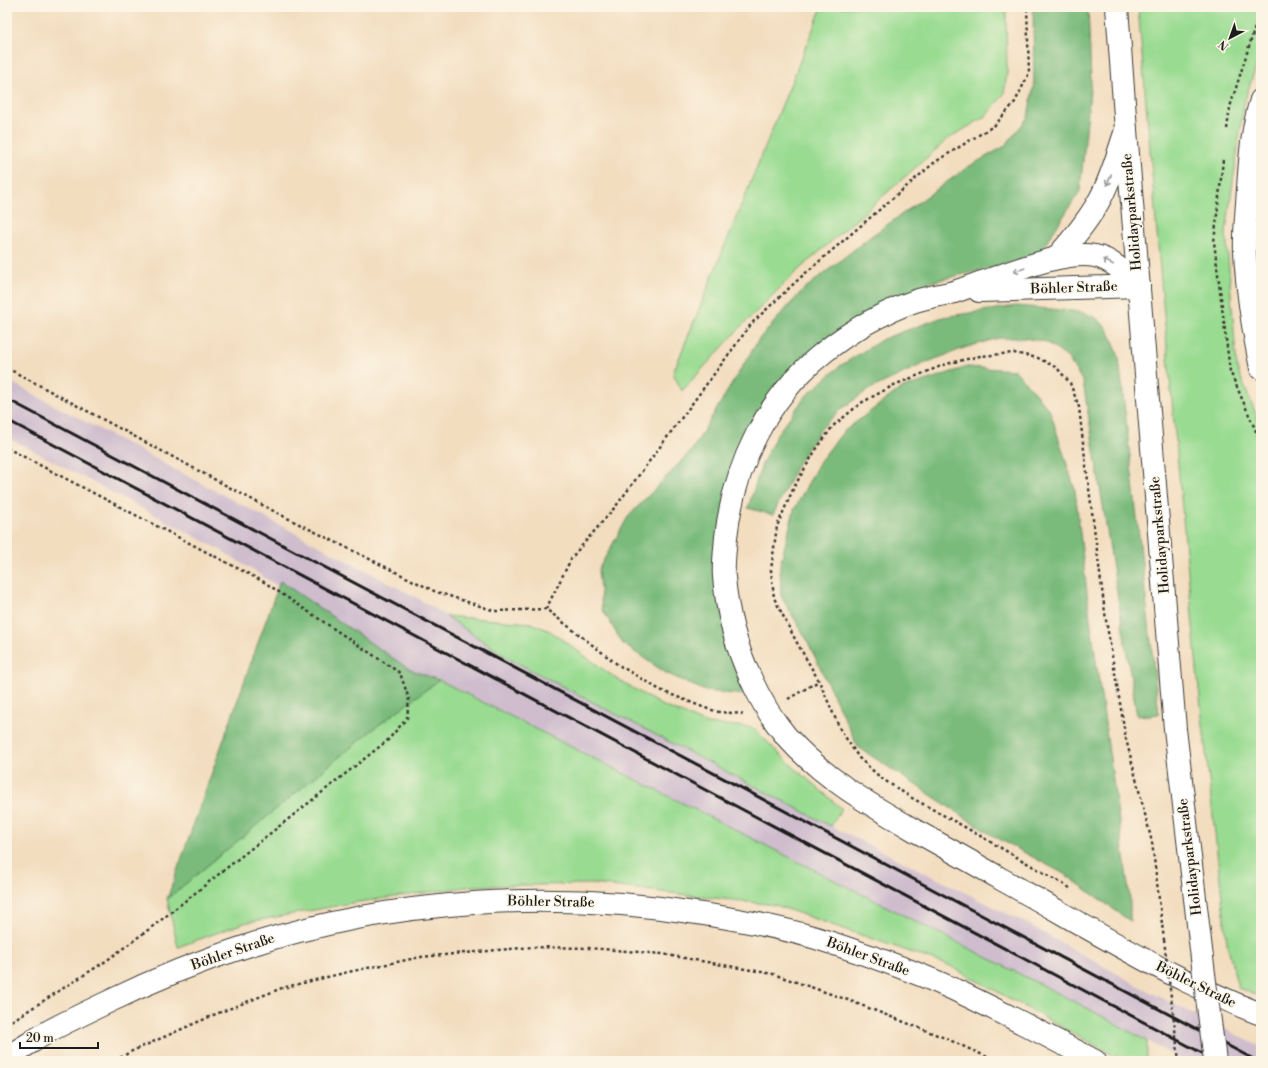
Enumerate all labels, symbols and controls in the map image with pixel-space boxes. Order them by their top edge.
north arrow [1210,18,1250,58]
text: N [1216,36,1232,53]
street label: Holidayparkstraße [1118,153,1146,271]
one-way arrow [1104,173,1112,185]
one-way arrow [1102,258,1114,265]
one-way arrow [1013,267,1026,274]
street label: Böhler Straße [1029,277,1118,299]
street label: Holidayparkstraße [1146,476,1174,594]
street label: Holidayparkstraße [1174,797,1206,917]
street label: Böhler Straße [506,892,595,912]
street label: Böhler Straße [188,929,277,975]
street label: Böhler Straße [823,933,912,980]
street label: Böhler Straße [1152,957,1239,1012]
scale bar [20,1024,98,1050]
text: 20 m [26,1031,54,1046]

